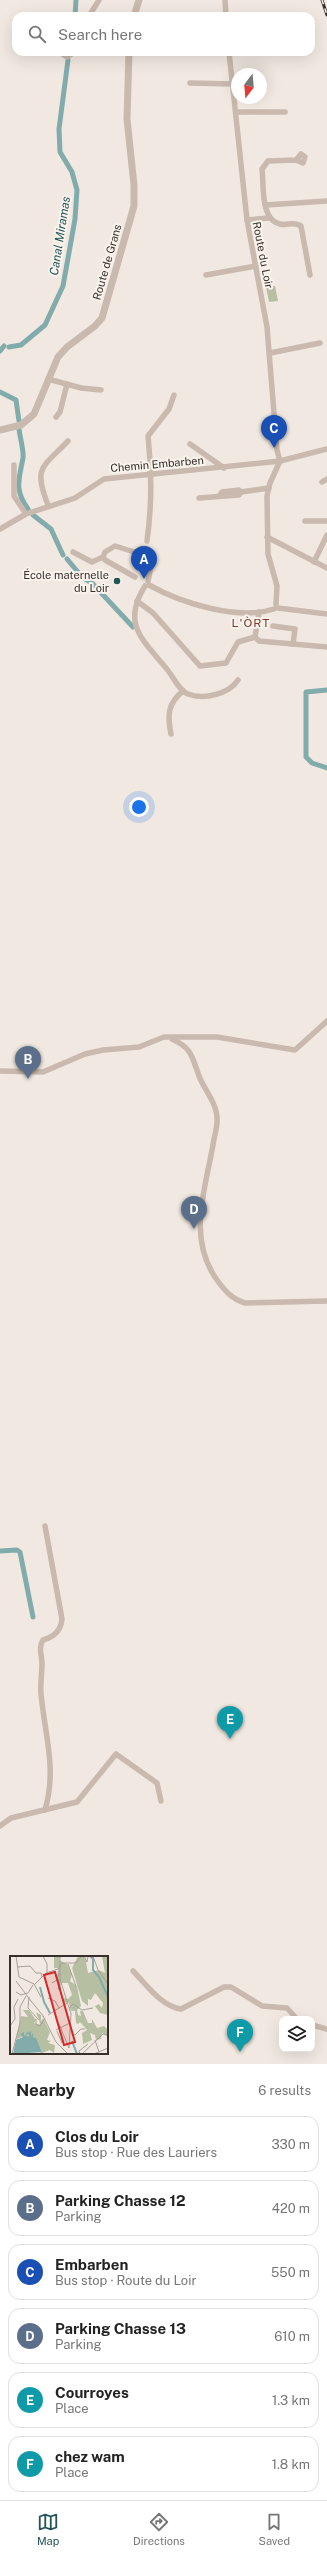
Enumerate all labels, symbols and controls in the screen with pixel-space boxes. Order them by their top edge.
search box [12,12,315,56]
icon: search [26,23,48,45]
text: Search here [58,26,142,43]
north arrow [231,68,267,104]
water label: Canal Miramas [47,195,73,277]
street label: Route du Loir [251,221,275,289]
street label: Route de Grans [90,222,124,301]
pin: C [261,415,287,448]
street label: Chemin Embarben [110,454,204,474]
pin: A [131,546,157,579]
place label: École maternelle du Loir [23,568,109,594]
marker: École maternelle du Loir [112,576,122,586]
district label: L'ÒRT [232,616,270,630]
your location [129,797,149,817]
pin: B [15,1046,41,1079]
pin: D [181,1196,207,1229]
pin: E [217,1706,243,1739]
inset map [10,1956,108,2054]
map controls [279,2016,315,2052]
button: layers [279,2016,315,2052]
pin: F [227,2019,253,2052]
text: Nearby [16,2080,75,2100]
text: 6 results [258,2083,311,2098]
text: Clos du Loir [55,2128,139,2145]
text: A [25,2137,35,2152]
text: 330 m [271,2137,310,2152]
text: Bus stop · Rue des Lauriers [55,2145,217,2160]
text: Parking Chasse 12 [55,2192,185,2209]
text: B [26,2201,34,2216]
text: 420 m [272,2201,310,2216]
text: Parking [55,2209,102,2224]
text: Embarben [55,2256,128,2273]
text: C [25,2265,35,2280]
text: 550 m [271,2265,310,2280]
text: Bus stop · Route du Loir [55,2273,197,2288]
text: Parking Chasse 13 [55,2320,186,2337]
text: D [25,2329,35,2344]
text: 610 m [274,2329,310,2344]
text: Parking [55,2337,102,2352]
text: Courroyes [55,2384,129,2401]
text: E [26,2393,34,2408]
text: 1.3 km [272,2393,310,2408]
text: Place [55,2401,89,2416]
text: chez wam [55,2448,125,2465]
text: F [26,2457,34,2472]
text: 1.8 km [272,2457,310,2472]
text: Place [55,2465,89,2480]
tab: Map [37,2511,59,2547]
tab: Directions [133,2511,185,2547]
tab: Saved [259,2511,290,2547]

